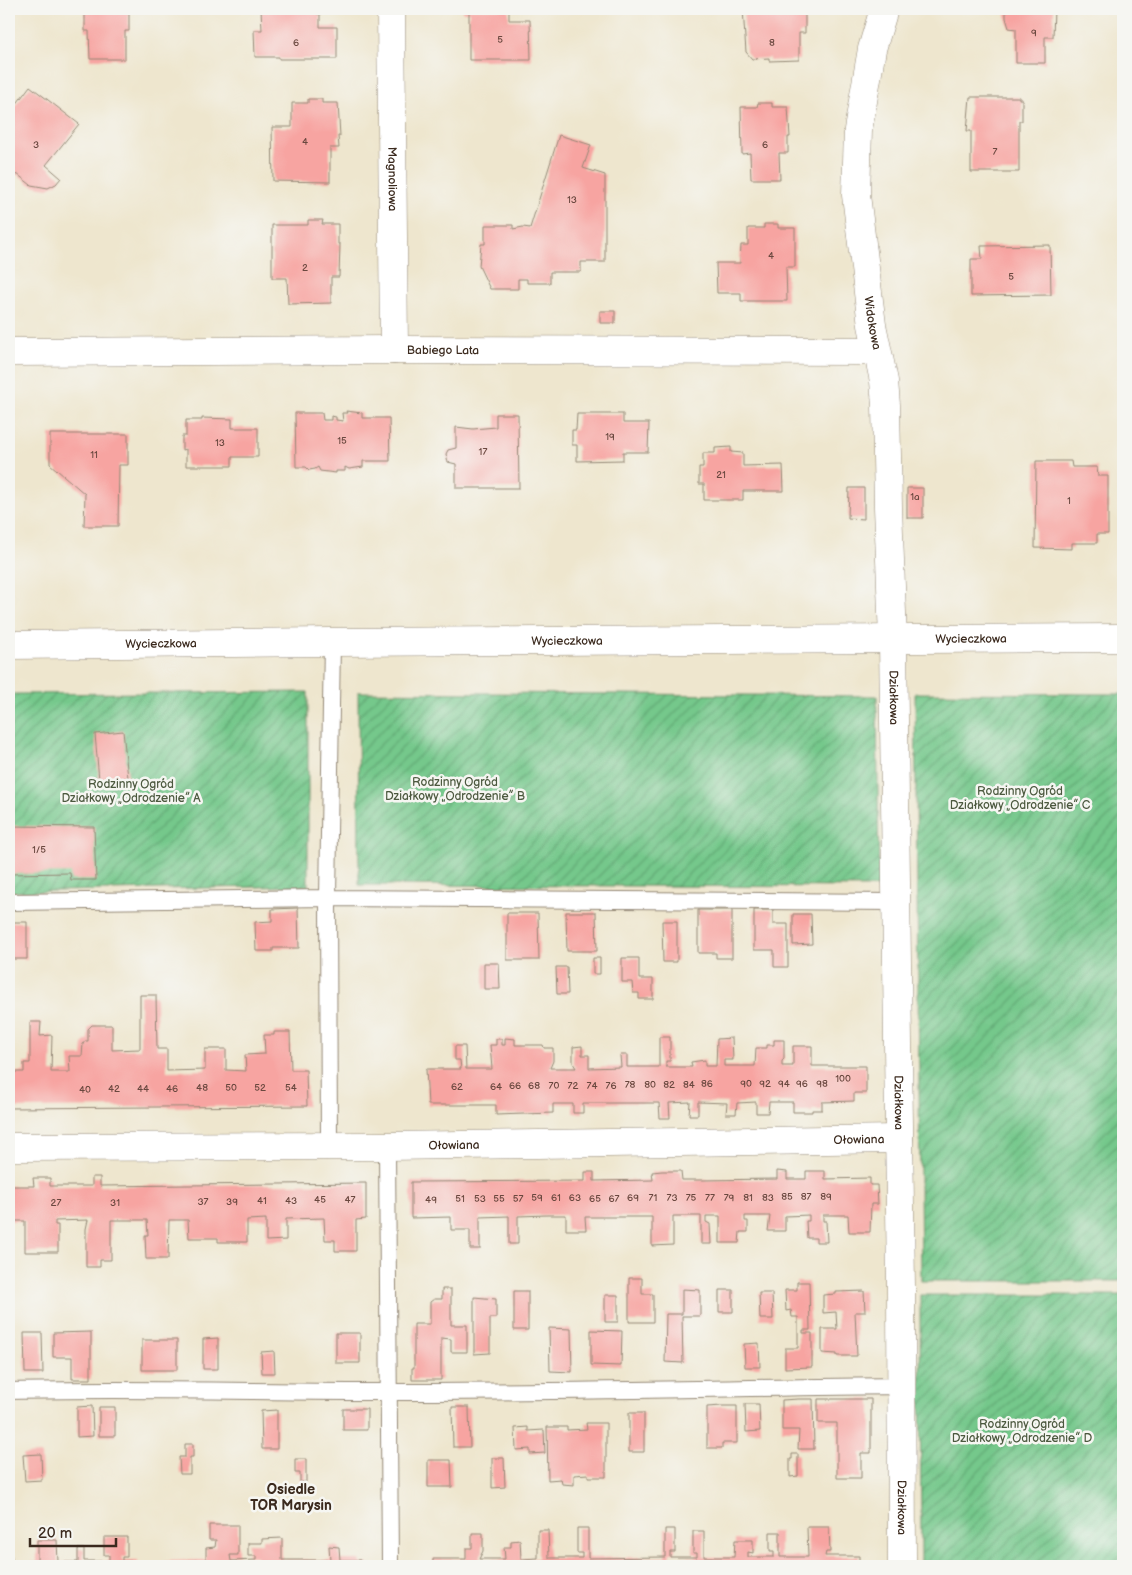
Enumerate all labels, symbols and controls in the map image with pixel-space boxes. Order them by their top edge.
house number: 9 [1031,27,1037,39]
house number: 5 [497,34,503,46]
house number: 6 [293,37,299,49]
house number: 8 [769,37,775,49]
house number: 4 [302,136,308,148]
house number: 3 [33,139,39,151]
house number: 6 [762,139,768,151]
house number: 7 [993,146,998,158]
street label: Magnoliowa [385,147,400,212]
house number: 13 [567,194,577,206]
house number: 4 [768,250,774,262]
house number: 2 [302,262,308,274]
house number: 5 [1008,271,1014,283]
street label: Widokowa [861,295,885,351]
street label: Babiego Lata [407,343,479,358]
house number: 19 [605,431,615,443]
house number: 15 [337,435,347,447]
house number: 13 [215,437,225,449]
house number: 17 [479,446,487,458]
house number: 11 [90,449,98,461]
house number: 21 [716,469,726,481]
house number: 1a [910,491,920,503]
house number: 1 [1067,495,1071,507]
street label: Wycieczkowa [935,631,1007,646]
street label: Wycieczkowa [531,633,603,648]
street label: Wycieczkowa [125,636,197,651]
street label: Działkowa [886,670,902,725]
park label: Rodzinny Ogród Działkowy „Odrodzenie” B [385,775,525,804]
park label: Rodzinny Ogród Działkowy „Odrodzenie” A [61,777,201,806]
park label: Rodzinny Ogród Działkowy „Odrodzenie” C [950,784,1091,813]
house number: 1/5 [32,844,46,856]
house number: 100 [835,1073,851,1085]
street label: Działkowa [891,1075,907,1130]
house number: 86 [701,1078,713,1090]
house number: 90 [740,1078,752,1090]
house number: 92 [759,1078,771,1090]
house number: 94 [778,1078,790,1090]
house number: 96 [796,1078,808,1090]
house number: 98 [816,1078,828,1090]
house number: 78 [625,1079,636,1091]
house number: 80 [644,1079,656,1091]
house number: 82 [663,1079,675,1091]
house number: 84 [683,1079,695,1091]
house number: 66 [509,1080,521,1092]
house number: 68 [528,1080,540,1092]
house number: 70 [549,1080,560,1092]
house number: 72 [568,1080,579,1092]
house number: 74 [586,1080,598,1092]
house number: 76 [605,1080,617,1092]
house number: 62 [451,1081,463,1093]
house number: 64 [490,1081,502,1093]
house number: 48 [196,1082,208,1094]
house number: 50 [225,1082,237,1094]
house number: 52 [254,1082,266,1094]
house number: 54 [285,1082,297,1094]
house number: 42 [108,1083,120,1095]
house number: 44 [137,1083,149,1095]
house number: 46 [166,1083,178,1095]
house number: 40 [79,1084,91,1096]
street label: Ołowiana [833,1132,885,1147]
street label: Ołowiana [428,1137,480,1153]
house number: 85 [781,1191,793,1203]
house number: 87 [801,1191,811,1203]
house number: 89 [820,1191,832,1203]
house number: 59 [531,1192,543,1204]
house number: 61 [551,1192,561,1204]
house number: 63 [569,1192,581,1204]
house number: 69 [627,1192,639,1204]
house number: 71 [649,1192,658,1204]
house number: 73 [666,1192,678,1204]
house number: 75 [686,1192,697,1204]
house number: 77 [705,1192,715,1204]
house number: 79 [724,1192,735,1204]
house number: 81 [743,1192,753,1204]
house number: 83 [762,1192,774,1204]
house number: 51 [455,1193,465,1205]
house number: 53 [474,1193,486,1205]
house number: 55 [493,1193,505,1205]
house number: 57 [513,1193,523,1205]
house number: 65 [589,1193,601,1205]
house number: 67 [608,1193,620,1205]
house number: 45 [314,1194,326,1206]
house number: 47 [344,1194,356,1206]
house number: 49 [425,1194,437,1206]
house number: 41 [257,1195,267,1207]
house number: 43 [285,1195,297,1207]
house number: 37 [197,1196,209,1208]
house number: 39 [226,1196,238,1208]
house number: 27 [51,1197,61,1209]
house number: 31 [110,1197,120,1209]
park label: Rodzinny Ogród Działkowy „Odrodzenie” D [952,1417,1093,1446]
street label: Działkowa [894,1480,909,1535]
district label: Osiedle TOR Marysin [250,1481,332,1514]
scale bar [30,1515,116,1547]
text: 20 m [38,1524,72,1543]

